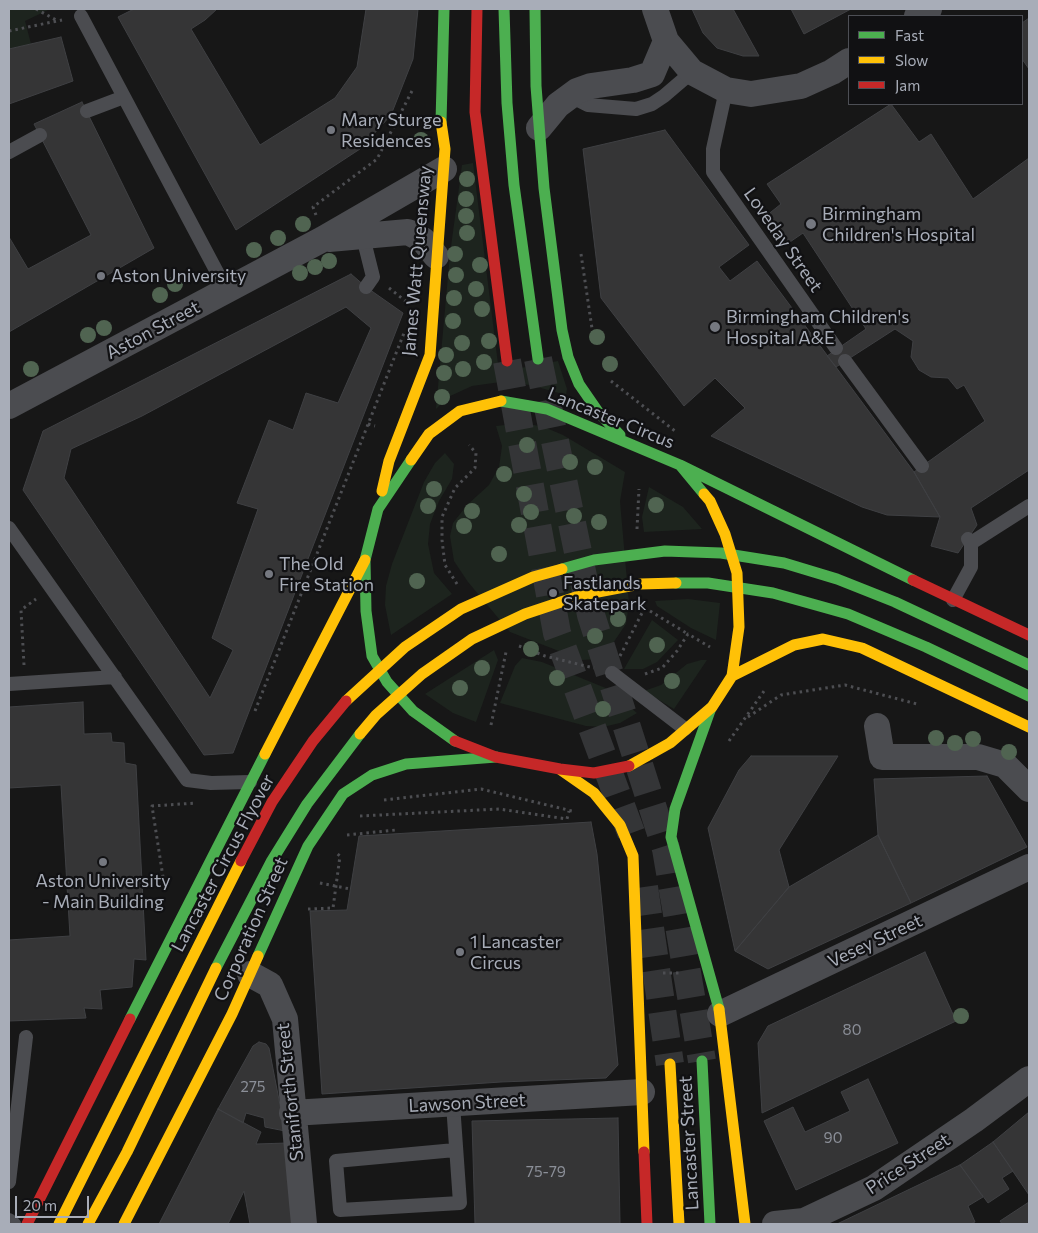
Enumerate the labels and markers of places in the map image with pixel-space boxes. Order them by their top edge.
place label: Mary Sturge Residences [341,109,441,152]
marker: Mary Sturge Residences [325,124,337,136]
place label: Birmingham Children's Hospital [822,203,975,245]
marker: Birmingham Children's Hospital [804,217,818,231]
place label: Aston University [111,265,246,287]
marker: Aston University [95,270,107,282]
place label: Birmingham Children's Hospital A&E [726,306,909,348]
marker: Birmingham Children's Hospital A&E [708,320,722,334]
place label: The Old Fire Station [279,553,374,596]
marker: The Old Fire Station [263,568,275,580]
place label: Fastlands Skatepark [563,572,646,614]
marker: Fastlands Skatepark [547,587,559,599]
marker: Aston University - Main Building [97,856,109,868]
place label: Aston University - Main Building [35,870,171,912]
place label: 1 Lancaster Circus [470,931,562,974]
marker: 1 Lancaster Circus [454,946,466,958]

